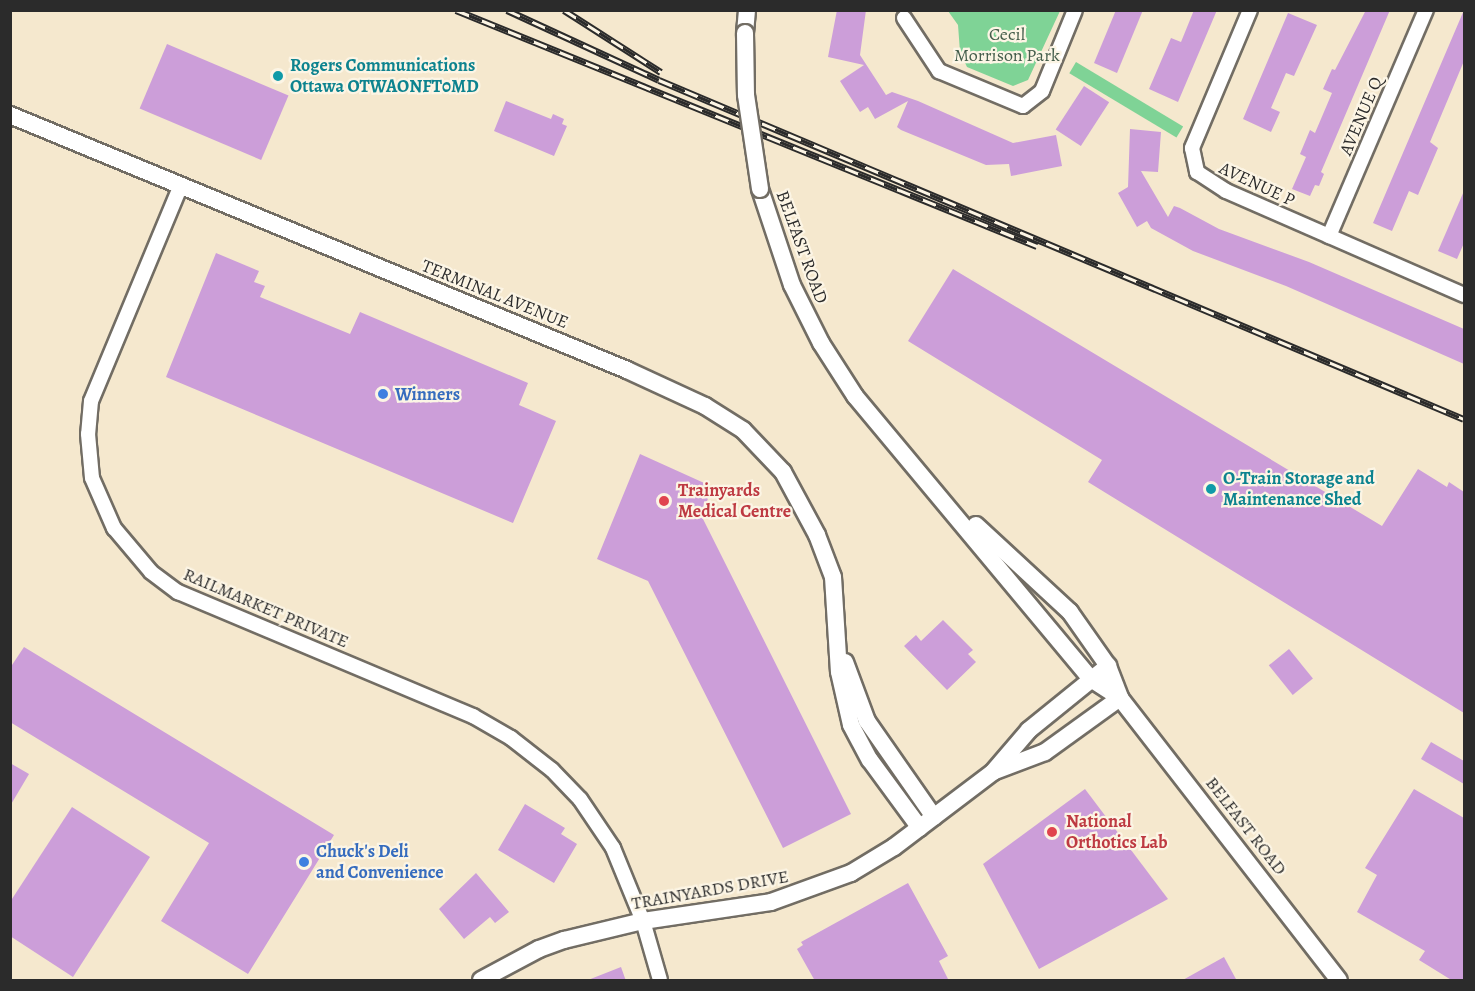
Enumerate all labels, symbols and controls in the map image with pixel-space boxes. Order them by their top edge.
park label: Cecil Morrison Park [954,24,1060,66]
place label: Rogers Communications Ottawa OTWAONFT0MD [290,55,479,98]
marker: Rogers Communications Ottawa OTWAONFT0MD [271,69,285,83]
street label: AVENUE Q [1335,73,1387,159]
street label: AVENUE P [1216,157,1298,211]
street label: BELFAST ROAD [772,188,832,306]
street label: TERMINAL AVENUE [418,255,572,333]
place label: Winners [395,383,460,405]
marker: Winners [376,387,390,401]
place label: O-Train Storage and Maintenance Shed [1223,468,1375,510]
place label: Trainyards Medical Centre [678,480,791,522]
marker: O-Train Storage and Maintenance Shed [1204,482,1218,496]
marker: Trainyards Medical Centre [655,492,673,510]
street label: RAILMARKET PRIVATE [180,563,352,653]
street label: BELFAST ROAD [1201,773,1291,879]
place label: National Orthotics Lab [1066,811,1167,854]
marker: National Orthotics Lab [1043,823,1061,841]
place label: Chuck's Deli and Convenience [316,841,444,884]
marker: Chuck's Deli and Convenience [297,855,311,869]
street label: TRAINYARDS DRIVE [630,866,790,914]

